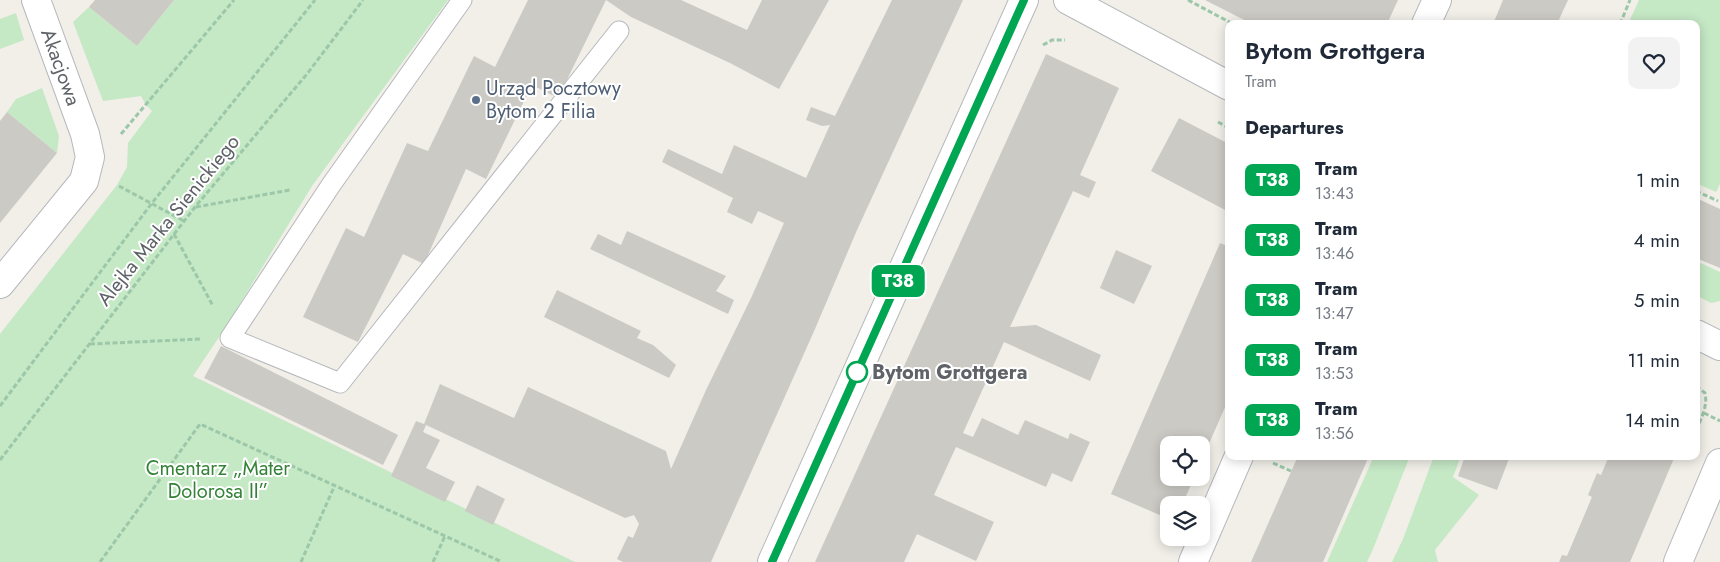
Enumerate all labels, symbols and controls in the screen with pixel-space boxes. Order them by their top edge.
street label: Akacjowa [33,25,88,110]
text: Bytom Grottgera [1245,33,1425,68]
button: heart [1628,37,1680,89]
text: Tram [1245,70,1277,93]
place label: Urząd Pocztowy Bytom 2 Filia [486,74,621,126]
marker: Urząd Pocztowy Bytom 2 Filia [470,94,482,106]
text: Departures [1245,114,1344,141]
street label: Alejka Marka Sienickiego [90,128,247,312]
text: Tram [1315,155,1358,182]
text: T38 [1256,167,1289,193]
text: 1 min [1636,167,1680,194]
text: 13:43 [1315,182,1354,205]
text: Tram [1315,215,1358,242]
text: T38 [1256,227,1289,253]
text: 4 min [1633,227,1680,254]
text: 13:46 [1315,242,1354,265]
line badge: T38 [869,265,927,297]
text: T38 [882,268,914,294]
text: Tram [1315,275,1358,302]
text: T38 [1256,287,1289,313]
text: 5 min [1634,287,1680,314]
text: 13:47 [1315,302,1353,325]
text: Tram [1315,335,1358,362]
text: T38 [1256,347,1289,373]
text: 11 min [1627,347,1680,374]
place label: Bytom Grottgera [872,358,1028,387]
marker: Bytom Grottgera [846,361,868,383]
text: 13:53 [1315,362,1354,385]
text: Tram [1315,395,1358,422]
text: T38 [1256,407,1289,433]
text: 14 min [1625,407,1680,434]
text: 13:56 [1315,422,1354,445]
map controls [1160,436,1210,546]
button: locate [1160,436,1210,486]
park label: Cmentarz „Mater Dolorosa II” [146,454,290,506]
button: layers [1160,496,1210,546]

